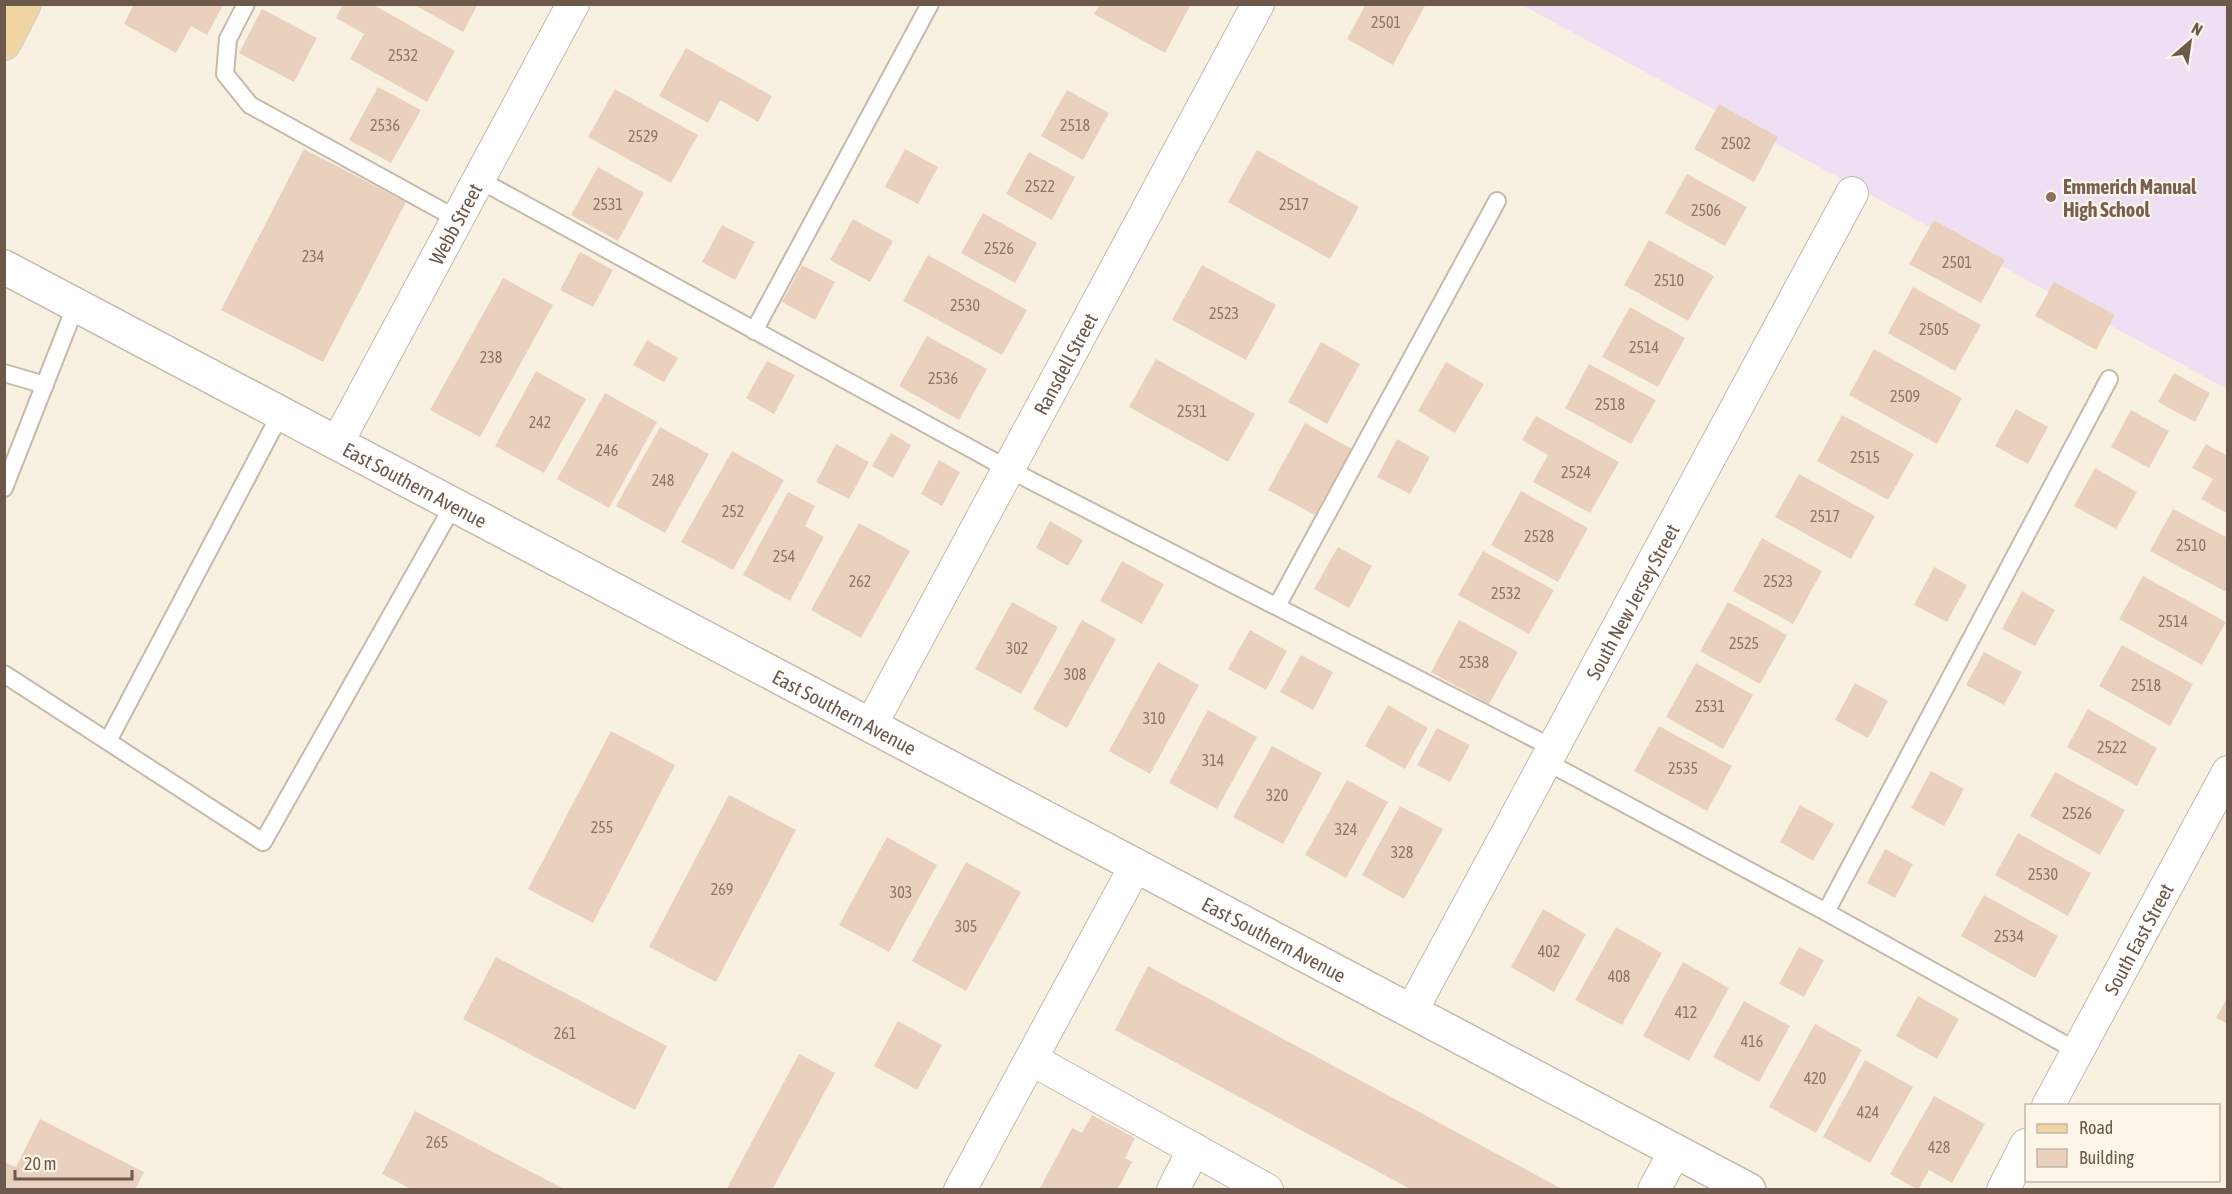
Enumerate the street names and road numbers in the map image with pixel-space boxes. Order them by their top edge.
street label: Webb Street [424,179,486,268]
street label: Ransdell Street [1028,309,1102,419]
street label: East Southern Avenue [339,437,491,532]
street label: South New Jersey Street [1581,519,1683,683]
street label: East Southern Avenue [769,664,920,759]
street label: South East Street [2099,879,2178,998]
street label: East Southern Avenue [1198,891,1350,986]

